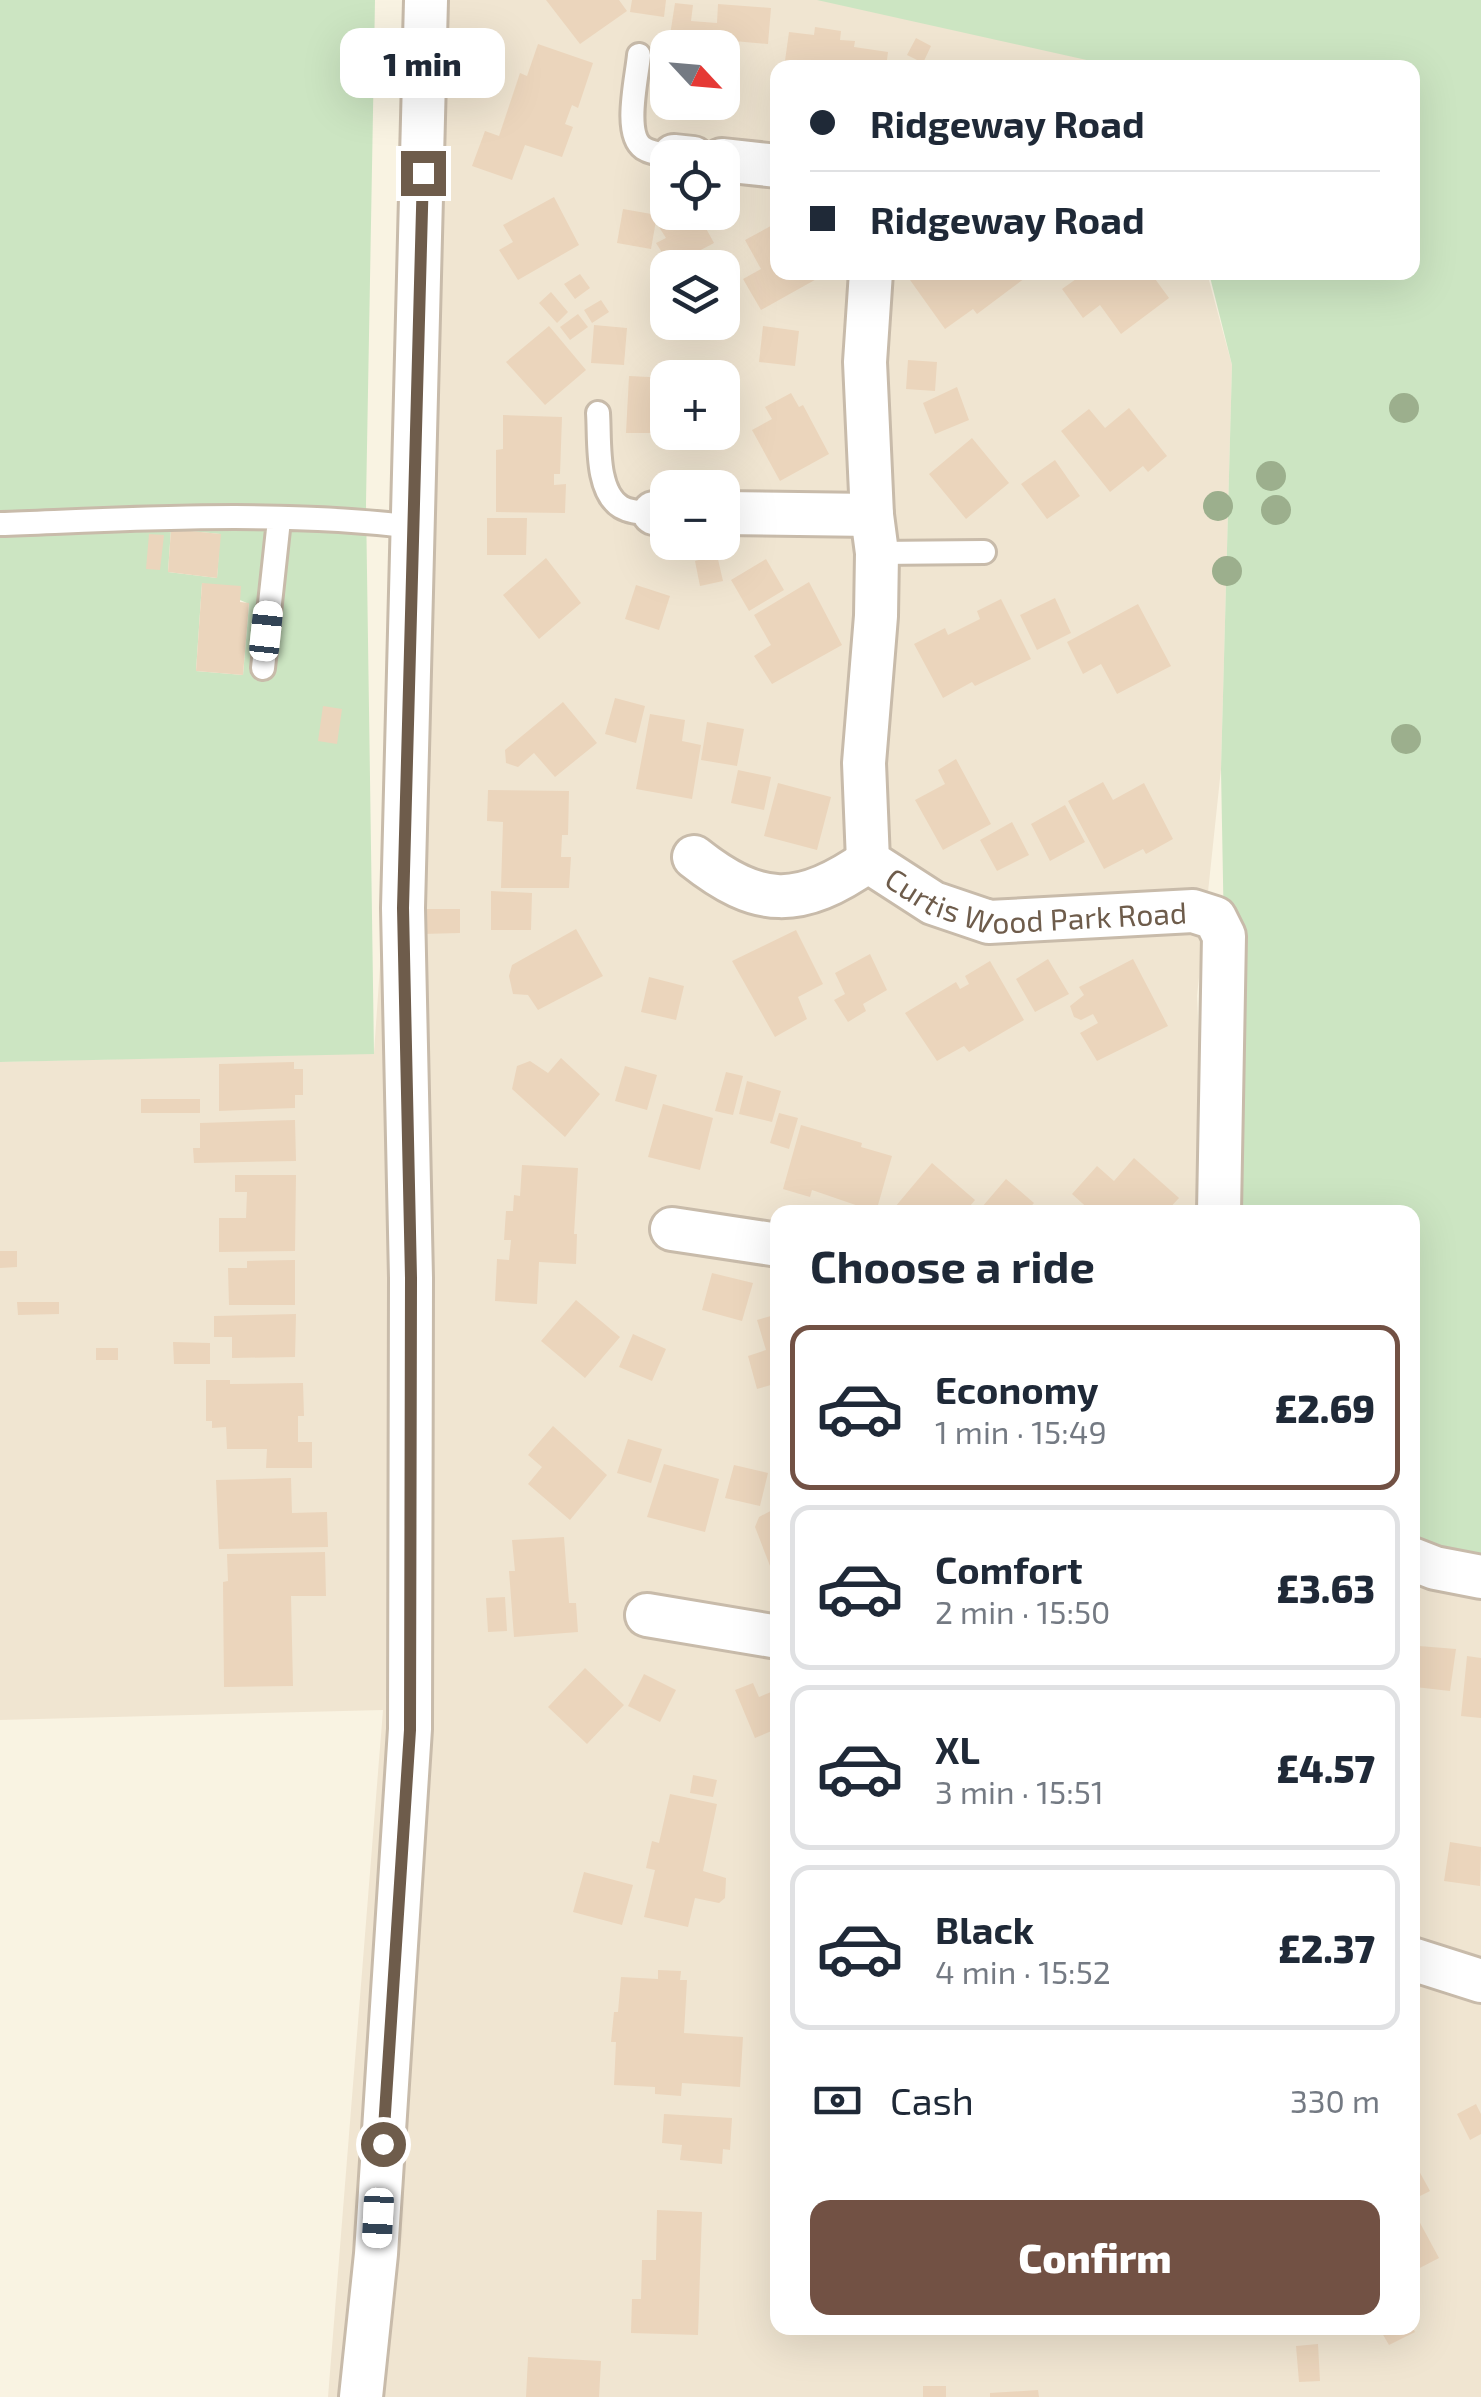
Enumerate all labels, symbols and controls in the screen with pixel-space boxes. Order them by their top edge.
callout: 1 min [340,28,506,98]
north arrow [650,30,740,120]
map controls [650,30,740,560]
text: 1 min [383,44,462,82]
text: Ridgeway Road [870,100,1145,146]
button: locate [650,140,740,230]
route end [401,151,446,196]
text: Ridgeway Road [870,196,1145,242]
button: layers [650,250,740,340]
button: + [650,360,740,450]
button: − [650,470,740,560]
car [248,600,284,662]
street label: Curtis Wood Park Road [879,859,1188,940]
text: Choose a ride [810,1238,1095,1292]
icon: car [815,1363,905,1453]
text: Economy [935,1366,1099,1412]
text: £2.69 [1275,1385,1375,1431]
text: 1 min · 15:49 [935,1412,1107,1450]
icon: car [815,1543,905,1633]
text: Comfort [935,1546,1083,1592]
text: £3.63 [1276,1565,1375,1611]
text: 2 min · 15:50 [935,1592,1110,1630]
icon: car [815,1723,905,1813]
text: XL [935,1726,980,1772]
text: £4.57 [1276,1745,1375,1791]
text: 3 min · 15:51 [935,1772,1104,1810]
icon: car [815,1903,905,1993]
text: Black [935,1906,1034,1952]
text: £2.37 [1278,1925,1375,1971]
text: 4 min · 15:52 [935,1952,1111,1990]
icon: cash [810,2073,865,2128]
text: Cash [890,2077,974,2123]
text: 330 m [1290,2081,1380,2119]
route start [361,2122,406,2167]
car [361,2187,395,2249]
button: Confirm [810,2200,1380,2315]

